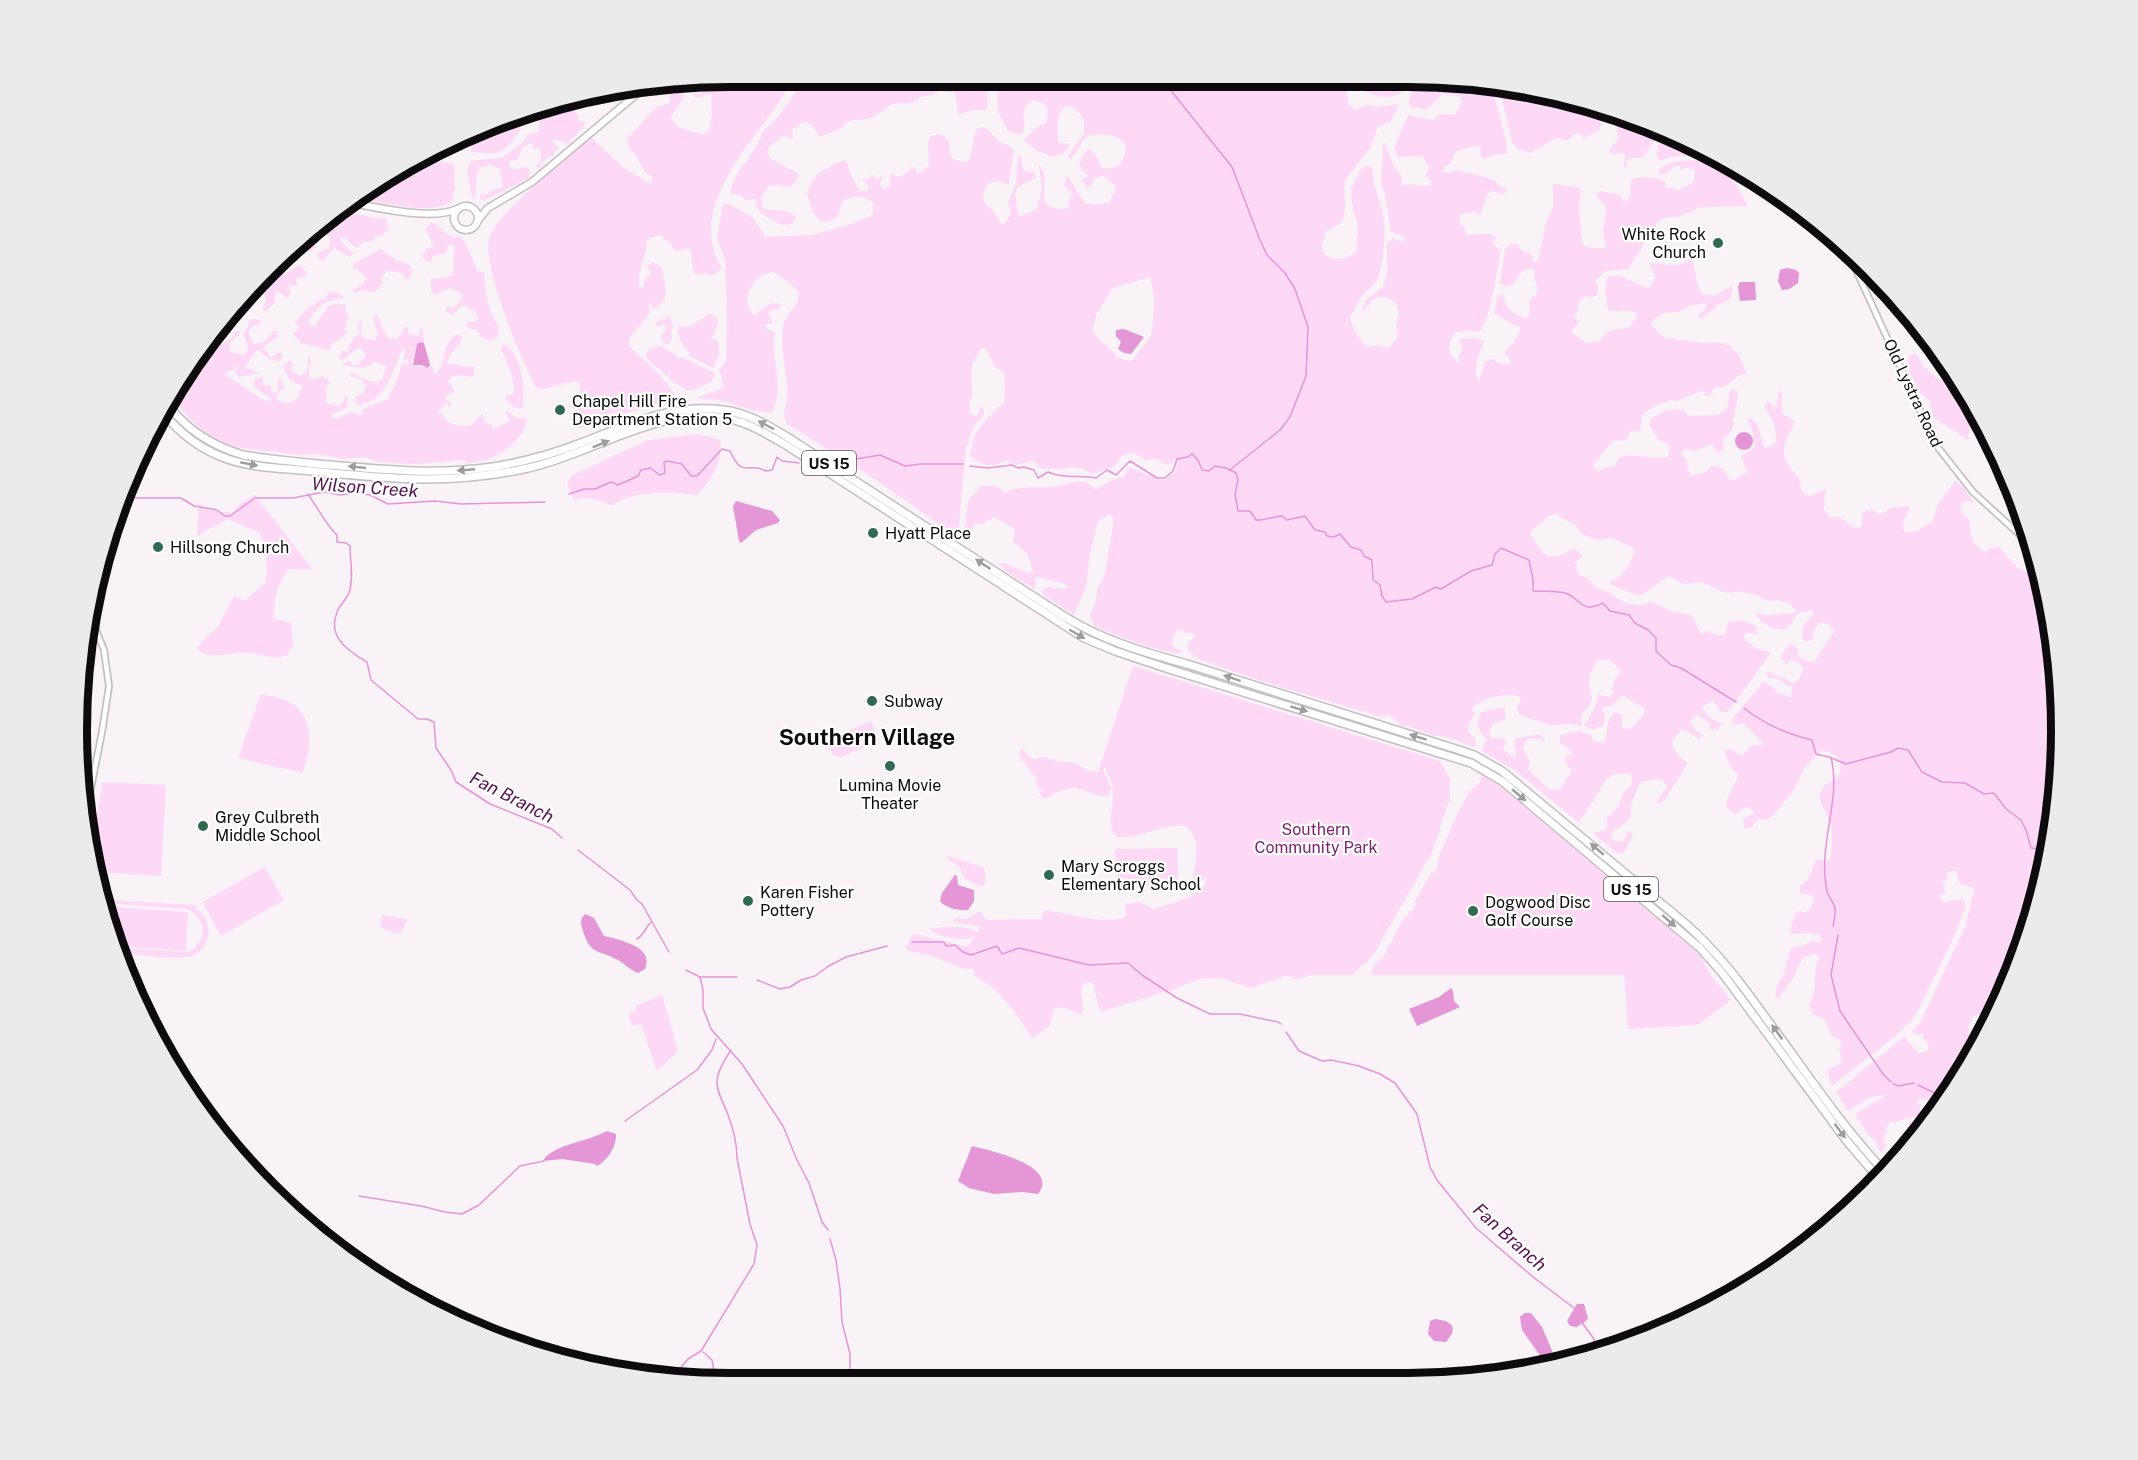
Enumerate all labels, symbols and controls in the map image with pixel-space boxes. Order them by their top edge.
place label: White Rock Church [1622,225,1706,262]
marker: White Rock Church [1711,236,1725,250]
street label: Old Lystra Road [1880,336,1946,450]
place label: Chapel Hill Fire Department Station 5 [572,392,732,429]
marker: Chapel Hill Fire Department Station 5 [553,403,567,417]
one-way arrow [758,420,775,430]
one-way arrow [592,439,610,448]
road number: US 15 [802,451,856,475]
one-way arrow [239,460,258,469]
one-way arrow [348,463,367,472]
one-way arrow [456,465,475,475]
water label: Wilson Creek [311,473,419,501]
place label: Hyatt Place [885,524,971,543]
marker: Hyatt Place [866,526,880,540]
place label: Hillsong Church [170,538,289,557]
marker: Hillsong Church [151,540,165,554]
one-way arrow [976,558,992,570]
one-way arrow [1069,629,1086,639]
one-way arrow [1223,673,1241,683]
place label: Subway [884,692,943,711]
marker: Subway [865,694,879,708]
one-way arrow [1290,705,1308,714]
district label: Southern Village [779,724,955,750]
one-way arrow [1409,732,1427,742]
marker: Lumina Movie Theater [883,759,897,773]
water label: Fan Branch [467,767,557,827]
place label: Lumina Movie Theater [839,776,941,813]
one-way arrow [1511,788,1526,801]
place label: Grey Culbreth Middle School [215,808,321,845]
marker: Grey Culbreth Middle School [196,819,210,833]
park label: Southern Community Park [1254,820,1378,857]
one-way arrow [1590,843,1605,856]
place label: Mary Scroggs Elementary School [1061,857,1202,894]
marker: Mary Scroggs Elementary School [1042,868,1056,882]
road number: US 15 [1604,877,1658,901]
place label: Karen Fisher Pottery [760,883,854,920]
place label: Dogwood Disc Golf Course [1485,893,1591,930]
marker: Karen Fisher Pottery [741,894,755,908]
marker: Dogwood Disc Golf Course [1466,904,1480,918]
one-way arrow [1661,914,1677,927]
one-way arrow [1771,1025,1783,1040]
one-way arrow [1833,1123,1846,1139]
water label: Fan Branch [1469,1199,1551,1275]

